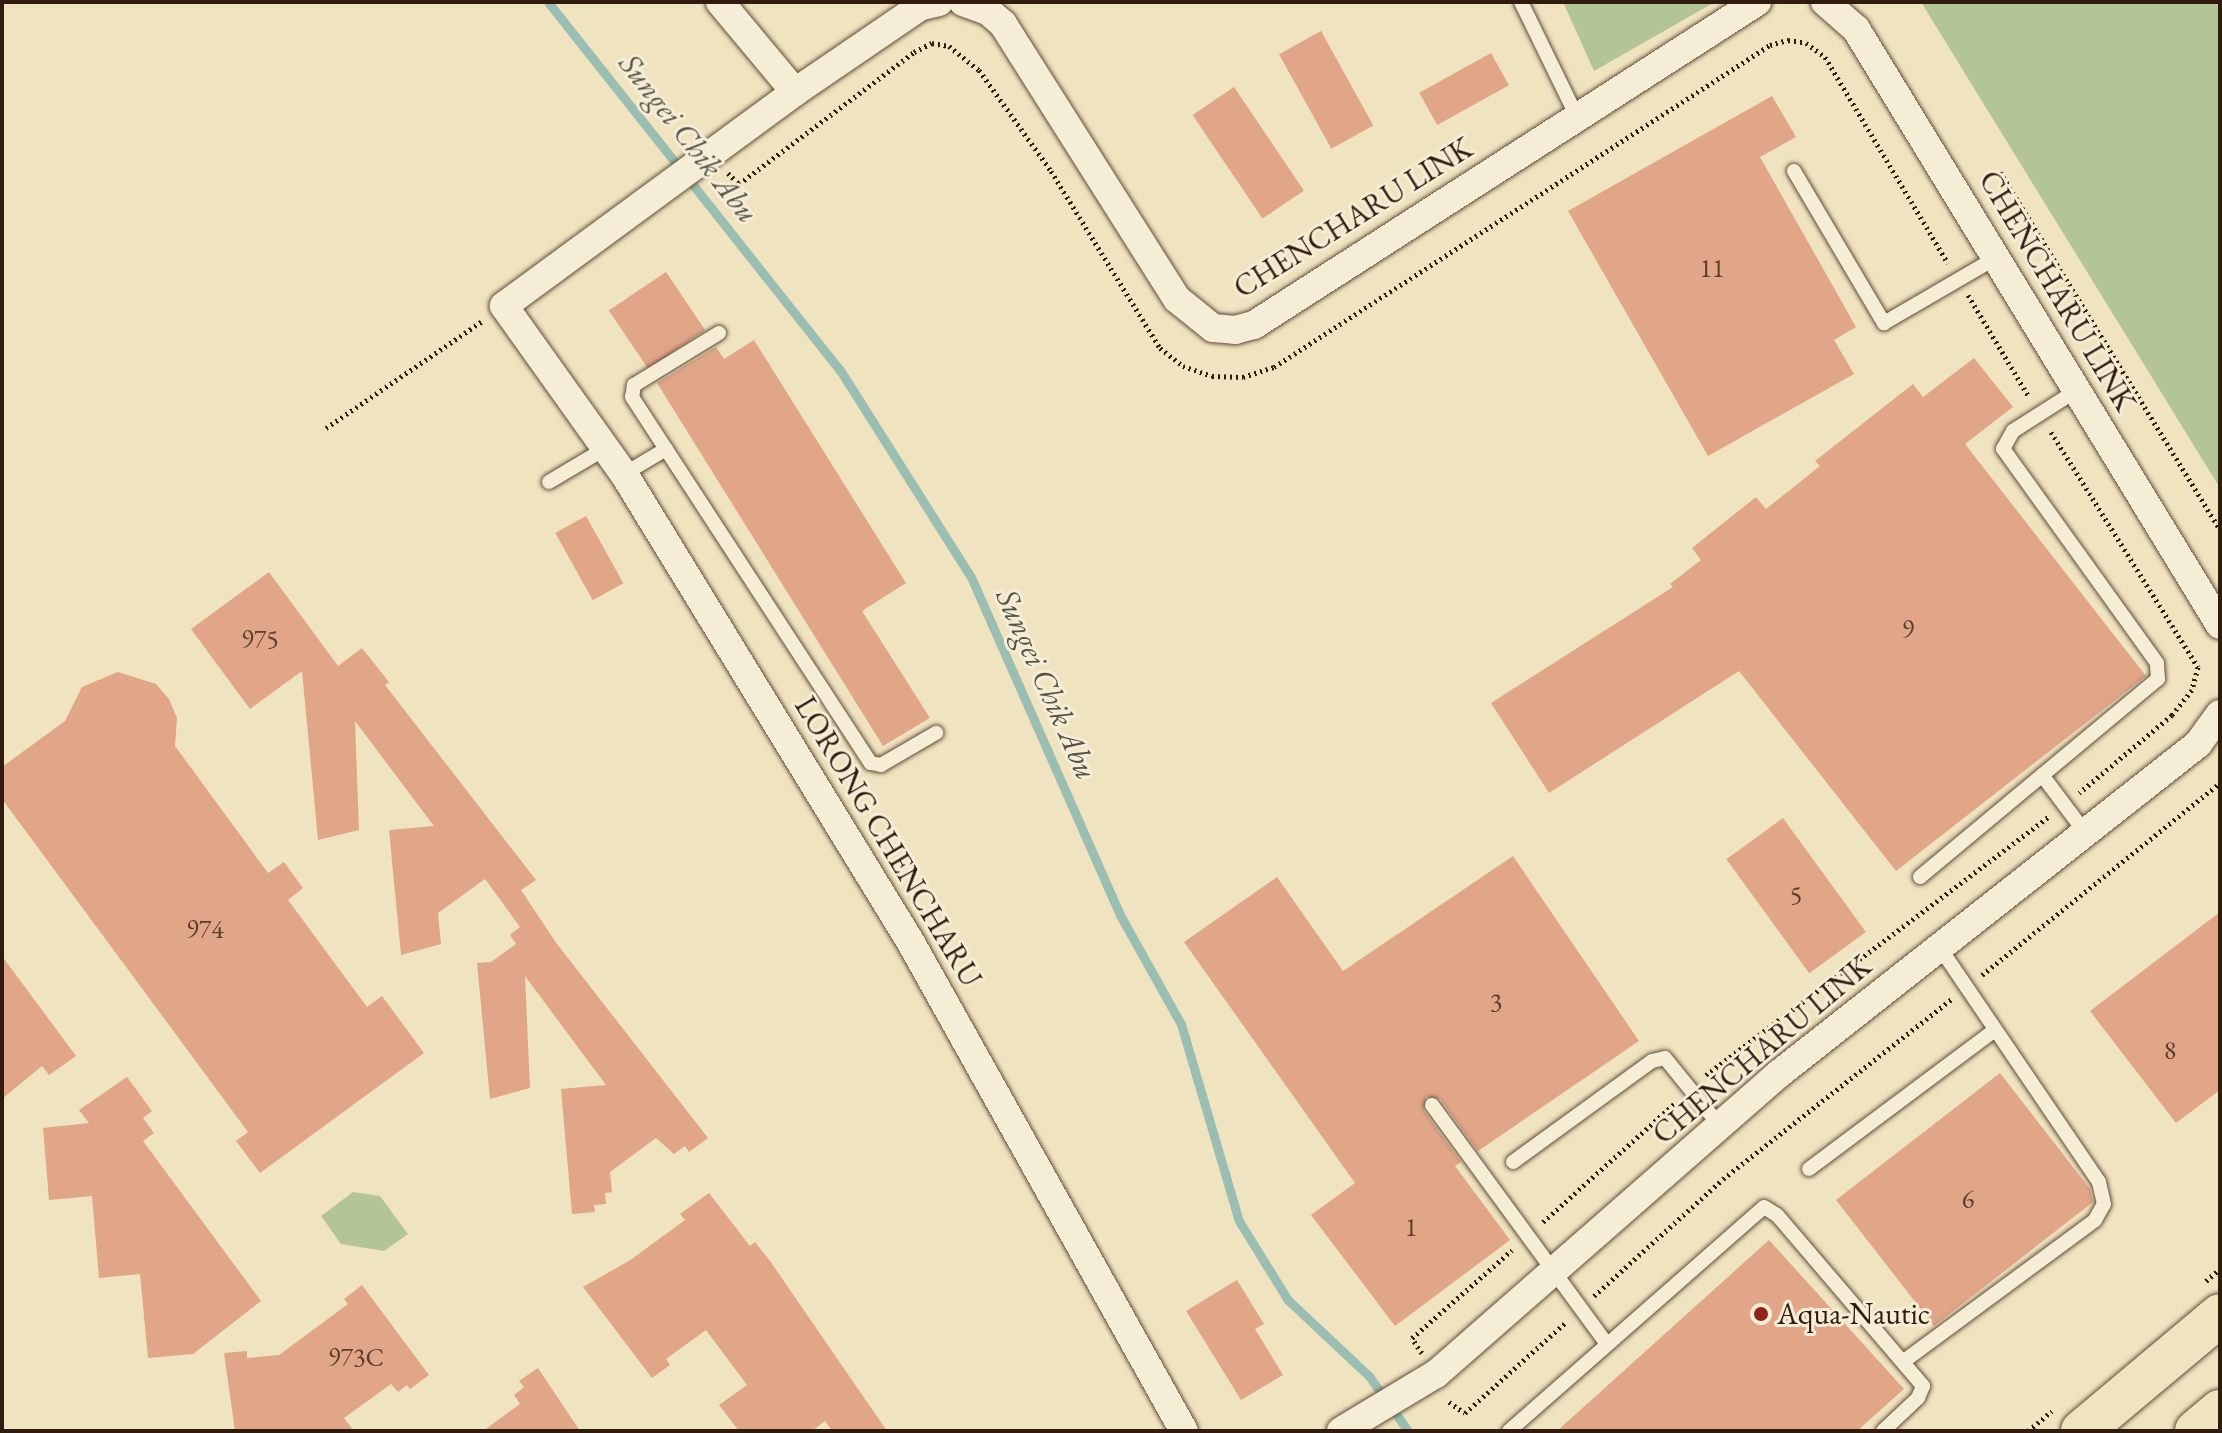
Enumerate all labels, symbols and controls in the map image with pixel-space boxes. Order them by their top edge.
water label: Sungei Chik Abu [611,46,767,230]
street label: CHENCHARU LINK [1227,130,1479,306]
street label: CHENCHARU LINK [1971,164,2143,418]
house number: 11 [1700,253,1724,285]
water label: Sungei Chik Abu [988,583,1106,785]
house number: 9 [1902,614,1914,646]
house number: 975 [241,624,279,656]
street label: LORONG CHENCHARU [787,690,989,994]
house number: 5 [1790,880,1802,912]
house number: 974 [186,914,224,946]
street label: CHENCHARU LINK [1645,948,1879,1152]
house number: 3 [1490,987,1502,1019]
house number: 8 [2164,1035,2176,1067]
house number: 6 [1962,1184,1974,1216]
house number: 1 [1405,1212,1417,1244]
place label: Aqua-Nautic [1777,1296,1930,1332]
marker: Aqua-Nautic [1752,1305,1770,1323]
house number: 973C [328,1342,384,1374]

